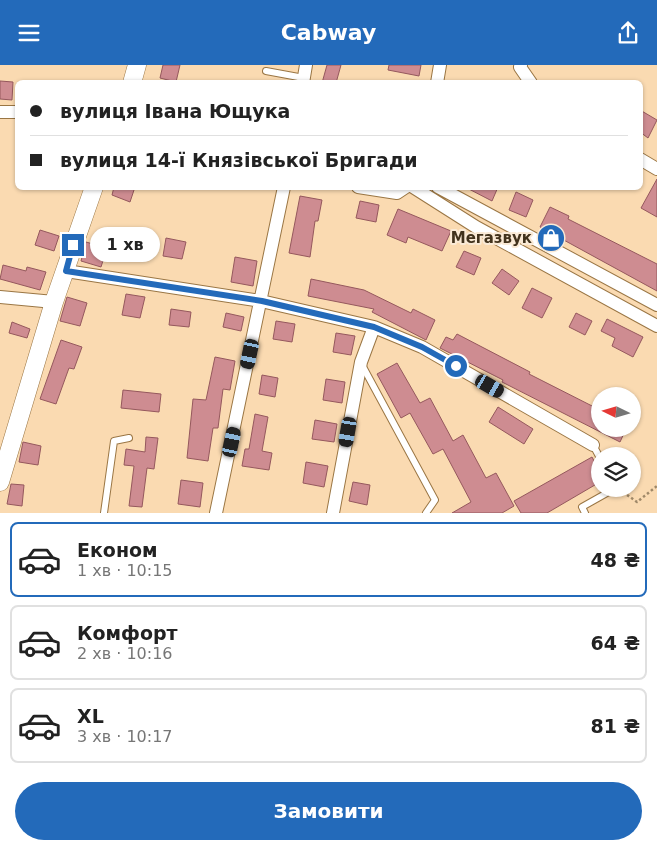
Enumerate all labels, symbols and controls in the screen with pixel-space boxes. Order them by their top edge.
icon: menu [15,19,43,47]
icon: share [614,19,642,47]
text: Cabway [281,20,376,45]
text: вулиця Івана Ющука [60,100,290,122]
text: вулиця 14-ї Князівської Бригади [60,149,418,171]
shop icon: Мегазвук [536,223,566,253]
callout: 1 хв [90,227,160,263]
place label: Мегазвук [451,229,532,247]
route end [62,234,84,256]
text: 1 хв [106,235,144,254]
car [239,338,260,370]
route start [445,355,467,377]
car [473,372,506,400]
north arrow [591,387,641,437]
map controls [591,387,641,497]
car [338,416,357,448]
car [221,426,242,458]
button: layers [591,447,641,497]
icon: car [17,537,62,582]
text: Економ [77,539,158,561]
text: 48 ₴ [591,549,640,571]
text: 1 хв · 10:15 [77,561,173,580]
icon: car [17,620,62,665]
text: Комфорт [77,622,178,644]
text: 64 ₴ [591,632,640,654]
text: 2 хв · 10:16 [77,644,173,663]
icon: car [17,703,62,748]
text: XL [77,705,104,727]
text: 81 ₴ [591,715,640,737]
text: 3 хв · 10:17 [77,727,173,746]
button: Замовити [15,782,642,840]

